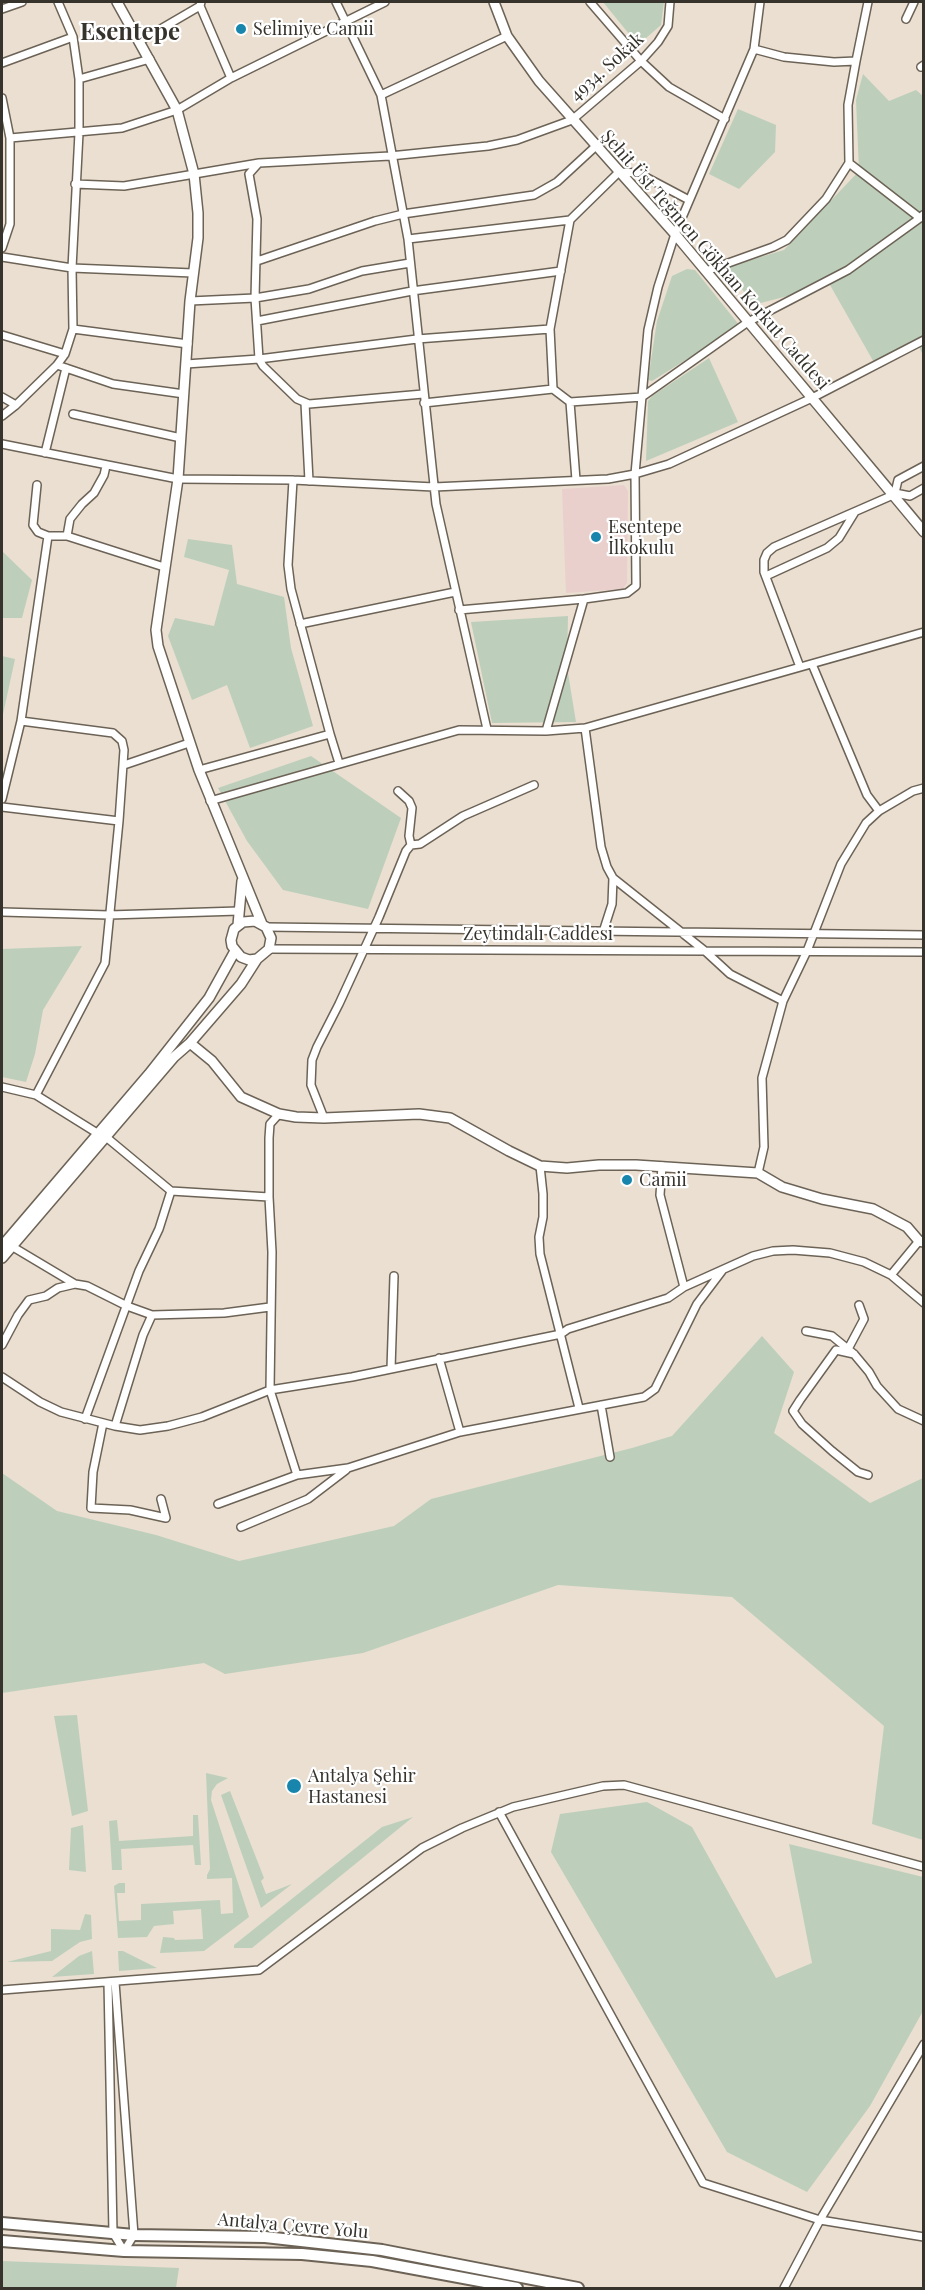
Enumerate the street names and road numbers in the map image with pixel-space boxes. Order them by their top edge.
street label: 4934. Sokak [566,28,648,106]
street label: Şehit Üst Teğmen Gökhan Korkut Caddesi [596,126,834,394]
street label: Zeytindalı Caddesi [463,923,613,945]
street label: Antalya Çevre Yolu [217,2209,369,2243]

